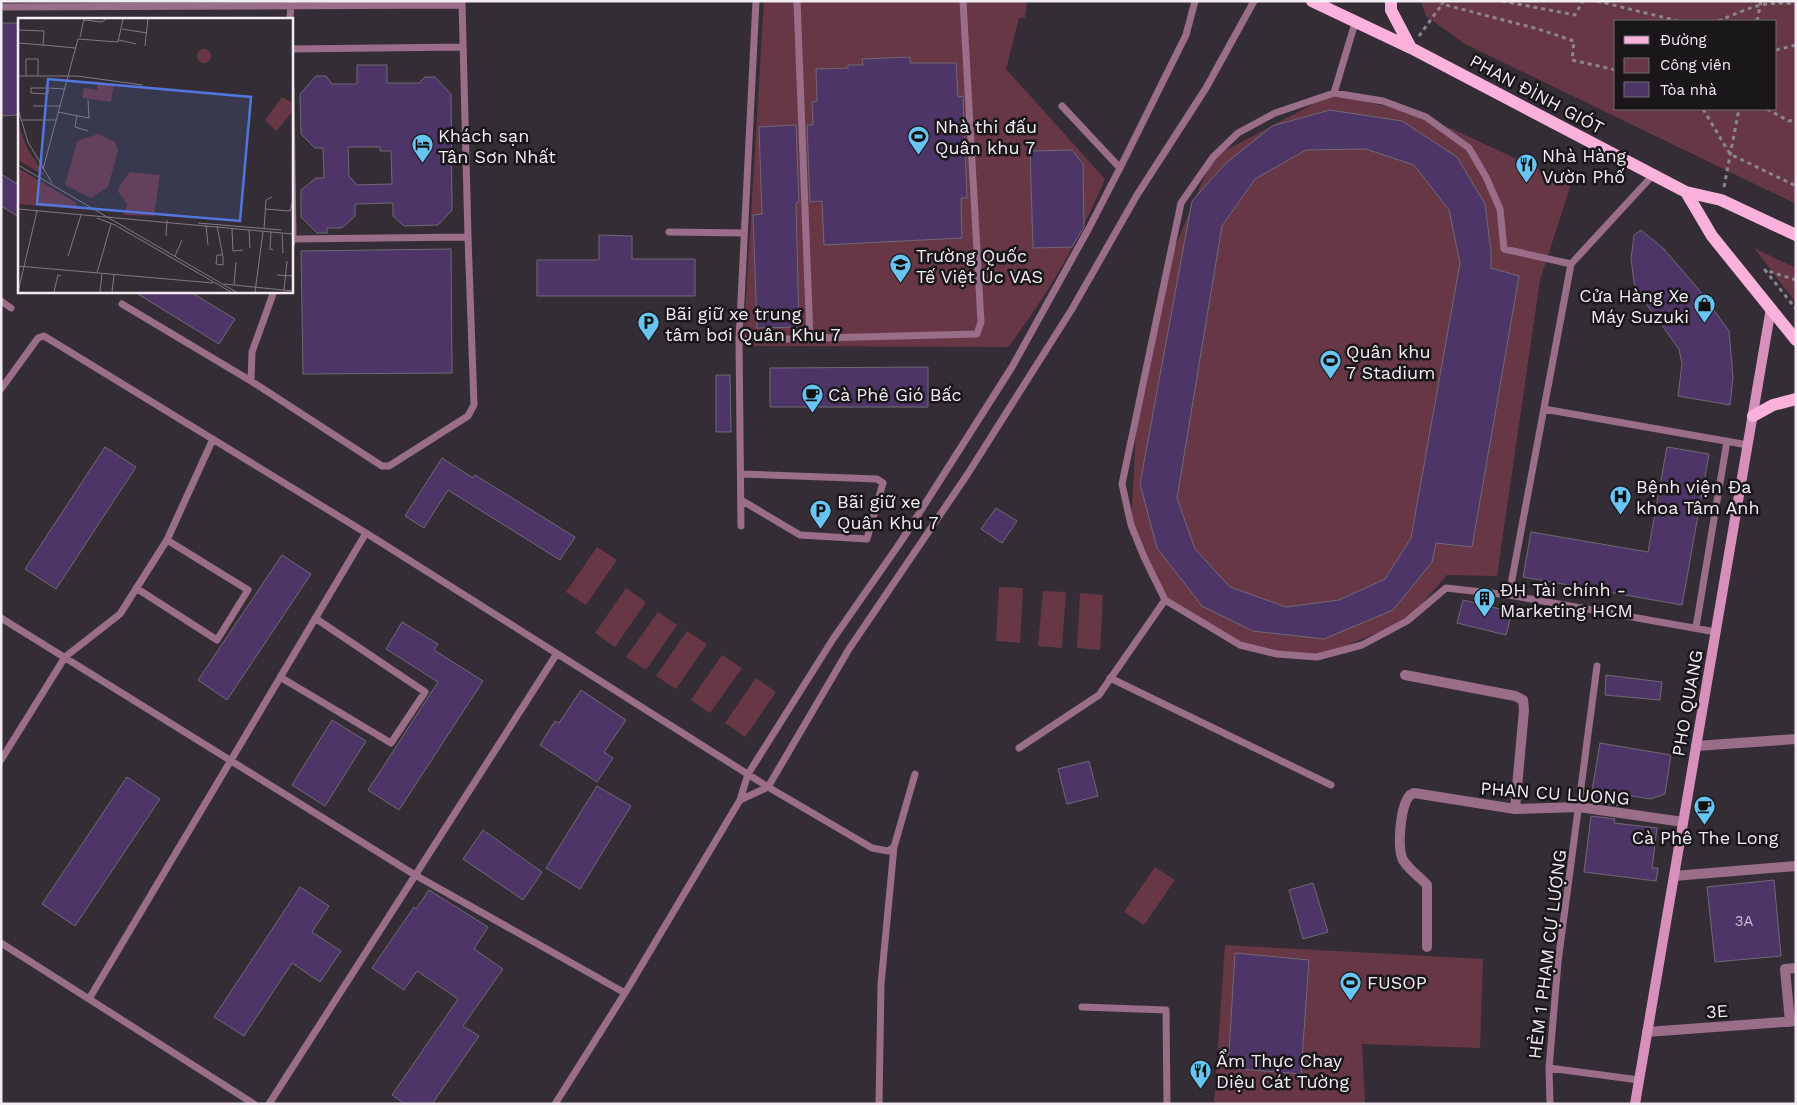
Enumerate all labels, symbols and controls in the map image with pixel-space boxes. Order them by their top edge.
inset map [18,18,292,292]
legend [1614,20,1777,110]
text: Đường [1660,31,1707,49]
street label: PHAN ĐÌNH GIÓT [1466,50,1608,138]
text: Công viên [1660,56,1731,74]
text: Tòa nhà [1660,81,1717,99]
place label: Nhà thi đấu Quân khu 7 [935,116,1037,158]
sports icon: Nhà thi đấu Quân khu 7 [907,124,931,155]
place label: Khách sạn Tân Sơn Nhất [438,125,556,167]
hotel icon: Khách sạn Tân Sơn Nhất [410,133,434,164]
place label: Nhà Hàng Vườn Phố [1542,145,1627,187]
restaurant icon: Nhà Hàng Vườn Phố [1514,153,1538,184]
place label: Trường Quốc Tế Việt Úc VAS [916,245,1043,287]
school or university icon: Trường Quốc Tế Việt Úc VAS [888,253,912,284]
place label: Cửa Hàng Xe Máy Suzuki [1579,285,1689,327]
shop icon: Cửa Hàng Xe Máy Suzuki [1693,293,1717,324]
place label: Bãi giữ xe trung tâm bơi Quân Khu 7 [665,303,841,345]
parking icon: Bãi giữ xe trung tâm bơi Quân Khu 7 [637,311,661,342]
place label: Quân khu 7 Stadium [1346,341,1435,383]
sports icon: Quân khu 7 Stadium [1318,349,1342,380]
cafe icon: Cà Phê Gió Bấc [800,382,824,413]
place label: Cà Phê Gió Bấc [828,384,962,405]
place label: Bệnh viện Đa khoa Tâm Anh [1636,476,1760,518]
hospital icon: Bệnh viện Đa khoa Tâm Anh [1608,484,1632,515]
place label: Bãi giữ xe Quân Khu 7 [837,491,939,533]
parking icon: Bãi giữ xe Quân Khu 7 [809,499,833,530]
place label: ĐH Tài chính - Marketing HCM [1500,579,1633,621]
building icon: ĐH Tài chính - Marketing HCM [1472,587,1496,618]
street label: PHO QUANG [1667,648,1707,758]
street label: PHAN CU LUONG [1480,777,1630,809]
cafe icon: Cà Phê The Long [1693,795,1717,826]
place label: Cà Phê The Long [1632,827,1779,848]
street label: HẺM 1 PHẠM CỰ LƯỢNG [1524,848,1570,1060]
house number: 3A [1735,912,1753,930]
sports icon: FUSOP [1339,970,1363,1001]
place label: FUSOP [1367,972,1427,993]
street label: 3E [1705,1000,1729,1022]
place label: Ẩm Thực Chay Diệu Cát Tường [1216,1049,1349,1092]
restaurant icon: Ẩm Thực Chay Diệu Cát Tường [1188,1058,1212,1089]

